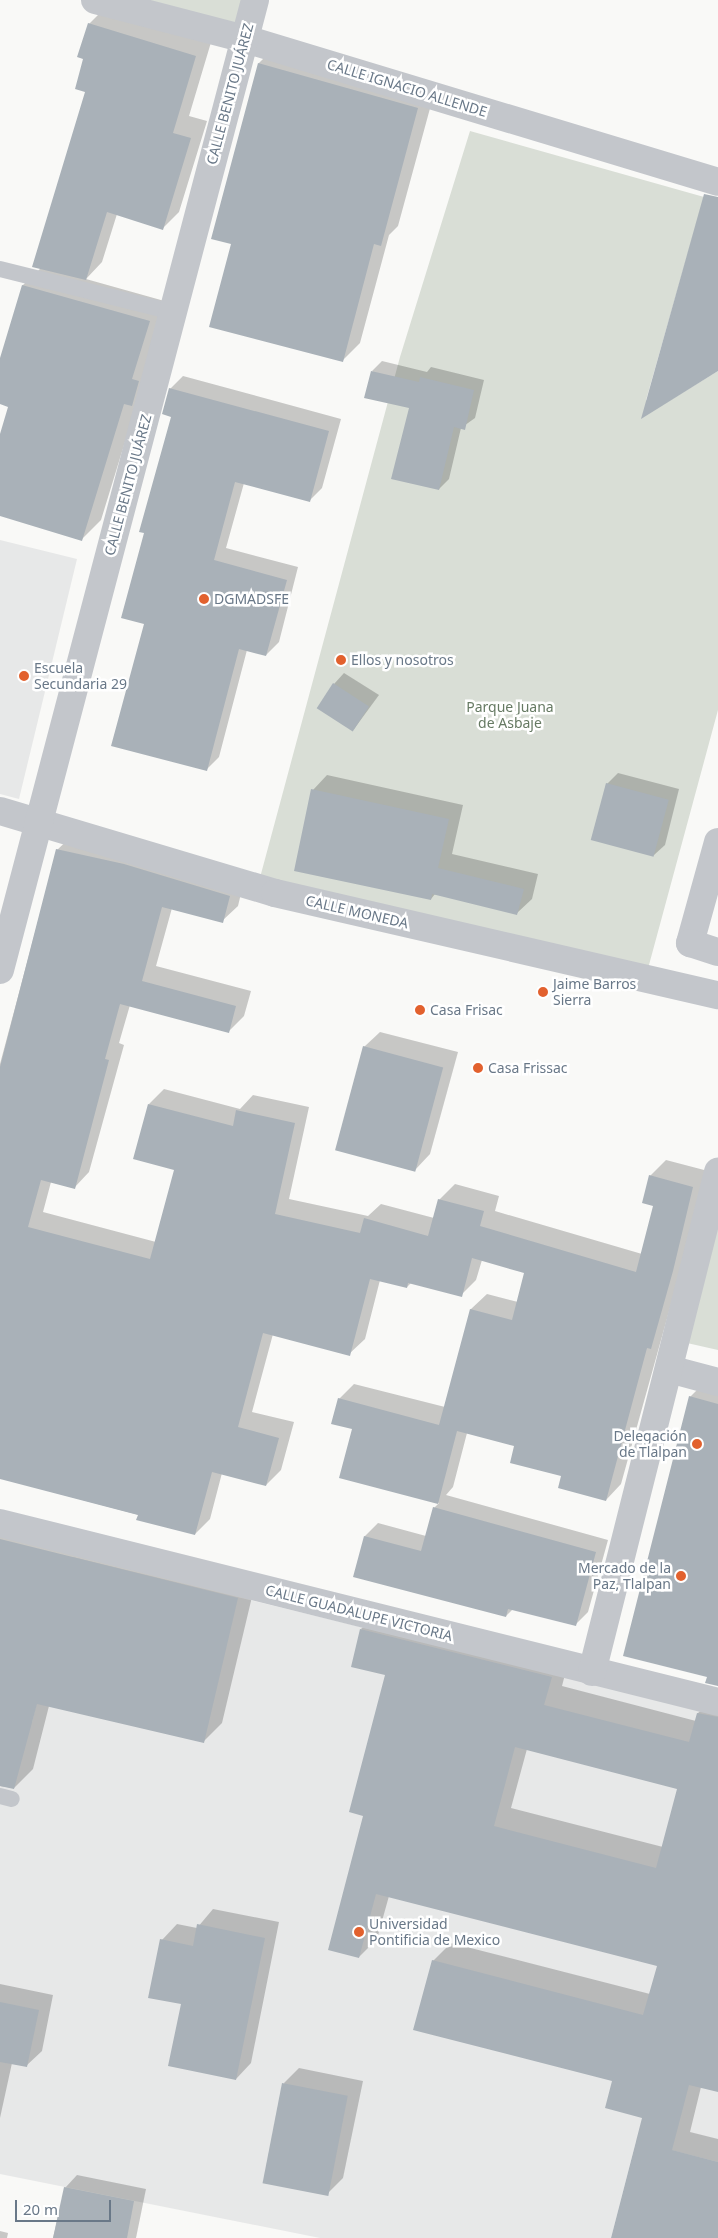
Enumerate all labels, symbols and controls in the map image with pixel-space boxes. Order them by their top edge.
street label: CALLE BENITO JUÁREZ [203,22,257,166]
street label: CALLE IGNACIO ALLENDE [325,56,489,120]
street label: CALLE BENITO JUÁREZ [101,413,155,557]
place label: DGMADSFE [214,591,289,607]
marker: DGMADSFE [198,593,210,605]
place label: Ellos y nosotros [351,652,454,668]
marker: Ellos y nosotros [335,654,347,666]
place label: Escuela Secundaria 29 [34,660,127,692]
marker: Escuela Secundaria 29 [18,670,30,682]
park label: Parque Juana de Asbaje [466,699,554,732]
street label: CALLE MONEDA [304,892,410,932]
place label: Jaime Barros Sierra [553,976,636,1009]
marker: Jaime Barros Sierra [537,986,549,998]
place label: Casa Frisac [430,1002,503,1018]
marker: Casa Frisac [414,1004,426,1016]
place label: Casa Frissac [488,1060,568,1076]
marker: Casa Frissac [472,1062,484,1074]
place label: Delegación de Tlalpan [613,1428,687,1460]
marker: Delegación de Tlalpan [691,1438,703,1450]
place label: Mercado de la Paz, Tlalpan [578,1560,671,1592]
marker: Mercado de la Paz, Tlalpan [675,1570,687,1582]
street label: CALLE GUADALUPE VICTORIA [264,1582,454,1644]
place label: Universidad Pontificia de Mexico [369,1916,500,1948]
marker: Universidad Pontificia de Mexico [353,1926,365,1938]
scale bar [18,2190,114,2222]
text: 20 m [23,2199,58,2219]

